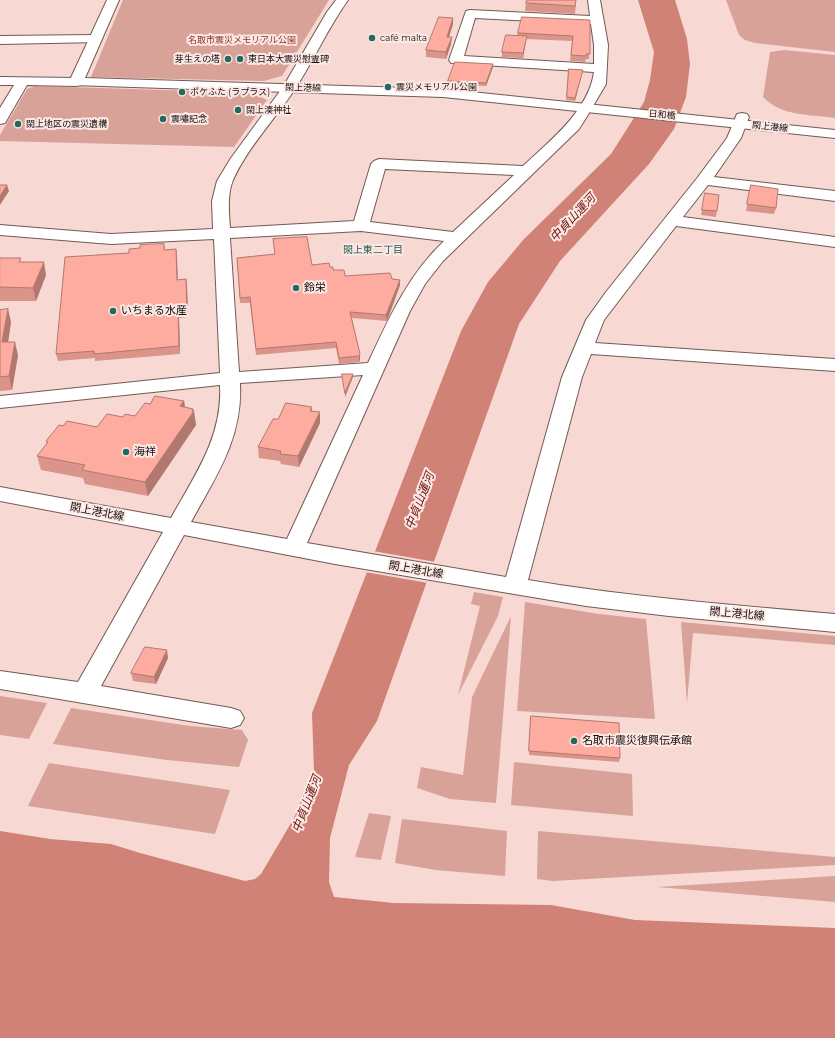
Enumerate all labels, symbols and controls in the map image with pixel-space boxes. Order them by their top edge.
marker: café malta [367,33,377,43]
place label: café malta [380,33,427,43]
park label: 名取市震災メモリアル公園 [188,35,296,45]
place label: 芽生えの塔 [175,54,220,64]
marker: 芽生えの塔 [223,54,233,64]
marker: 東日本大震災慰霊碑 [235,54,245,64]
place label: 東日本大震災慰霊碑 [248,54,329,64]
street label: 閖上港線 [285,82,321,94]
marker: 震災メモリアル公園 [383,82,393,92]
place label: 震災メモリアル公園 [396,82,477,92]
marker: ポケふた (ラプラス) [177,87,187,97]
place label: ポケふた (ラプラス) [190,87,270,97]
marker: 閖上湊神社 [233,105,243,115]
place label: 閖上湊神社 [246,105,291,115]
street label: 日和橋 [648,108,676,122]
marker: 震嘯記念 [158,114,168,124]
place label: 震嘯記念 [171,114,207,124]
marker: 閖上地区の震災遺構 [13,119,23,129]
place label: 閖上地区の震災遺構 [26,119,107,129]
street label: 閖上港線 [752,120,788,134]
water label: 中貞山運河 [547,191,599,245]
district label: 閖上東二丁目 [343,244,403,256]
place label: 鈴栄 [304,281,326,295]
marker: 鈴栄 [291,283,301,293]
place label: いちまる水産 [121,304,187,318]
marker: いちまる水産 [108,306,118,316]
place label: 海祥 [134,445,156,459]
marker: 海祥 [121,447,131,457]
water label: 中貞山運河 [403,470,437,532]
street label: 閖上港北線 [69,500,125,524]
street label: 閖上港北線 [388,559,444,581]
street label: 閖上港北線 [709,605,765,623]
place label: 名取市震災復興伝承館 [582,734,692,748]
marker: 名取市震災復興伝承館 [569,736,579,746]
water label: 中貞山運河 [290,773,324,835]

